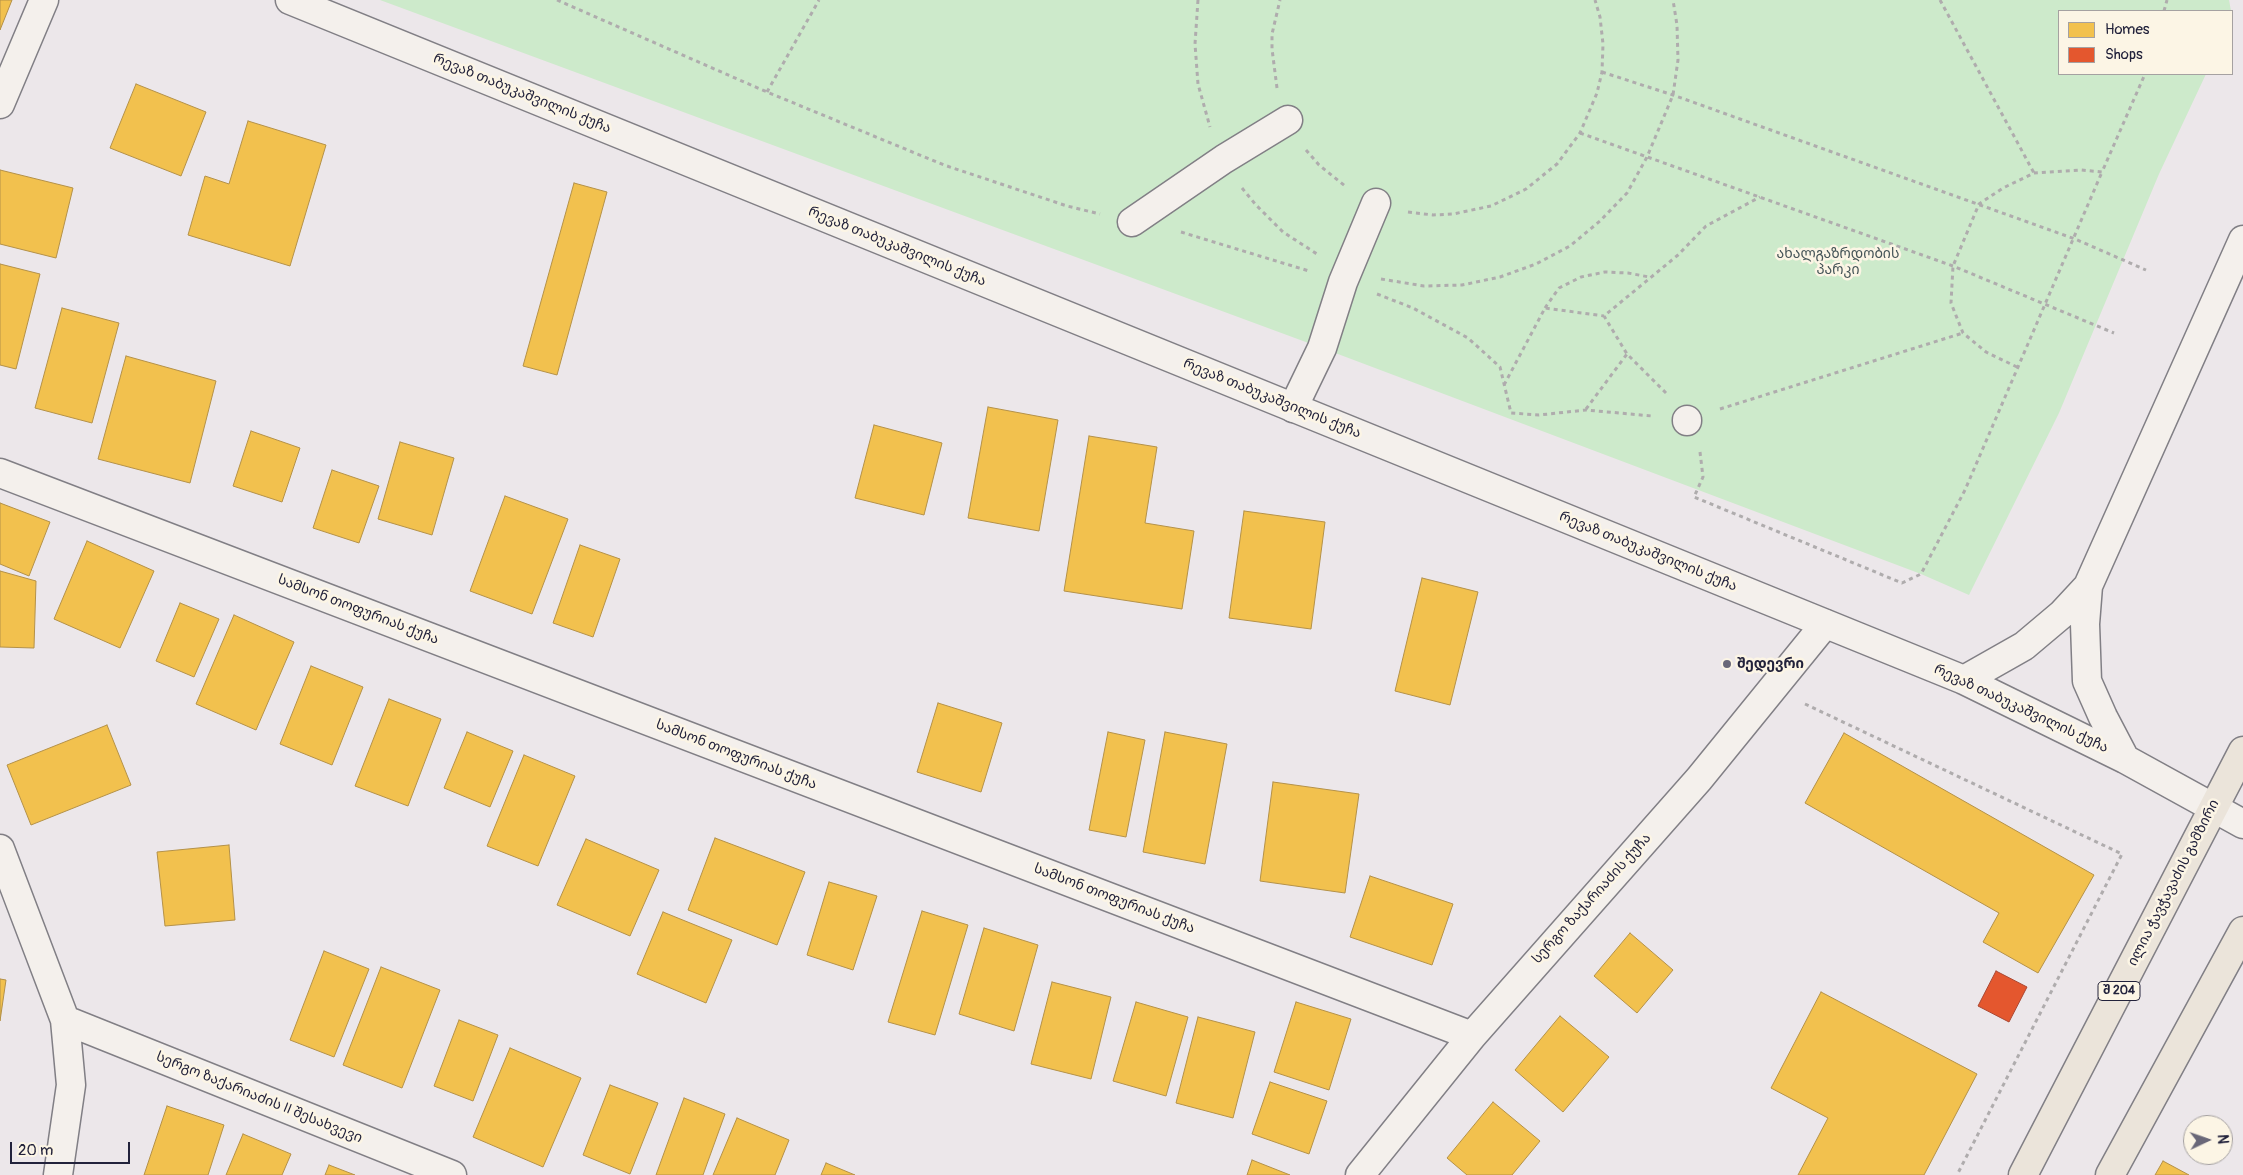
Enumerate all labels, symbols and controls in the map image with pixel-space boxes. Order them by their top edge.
legend [2058,10,2233,75]
text: Homes [2105,20,2150,39]
text: Shops [2105,45,2143,64]
street label: რევაზ თაბუკაშვილის ქუჩა [431,51,613,137]
street label: რევაზ თაბუკაშვილის ქუჩა [806,204,988,290]
park label: ახალგაზრდობის პარკი [1777,246,1899,278]
street label: რევაზ თაბუკაშვილის ქუჩა [1181,356,1363,442]
street label: რევაზ თაბუკაშვილის ქუჩა [1557,509,1739,595]
street label: სამსონ თოფურიას ქუჩა [275,572,441,648]
place label: შედევრი [1737,656,1804,672]
marker: შედევრი [1721,658,1733,670]
street label: რევაზ თაბუკაშვილის ქუჩა [1931,661,2111,757]
street label: სამსონ თოფურიას ქუჩა [653,717,819,793]
street label: ილია ჭავჭავაძის გამზირი [2125,797,2223,969]
street label: სერგო ზაქარიაძის ქუჩა [1529,830,1655,968]
street label: სამსონ თოფურიას ქუჩა [1031,861,1197,937]
road number: შ 204 [2098,981,2140,1000]
street label: სერგო ზაქარიაძის II შესახვევი [153,1049,365,1147]
north arrow [2183,1115,2233,1165]
scale bar [12,1132,132,1164]
text: N [2214,1134,2231,1144]
text: 20 m [18,1141,53,1160]

